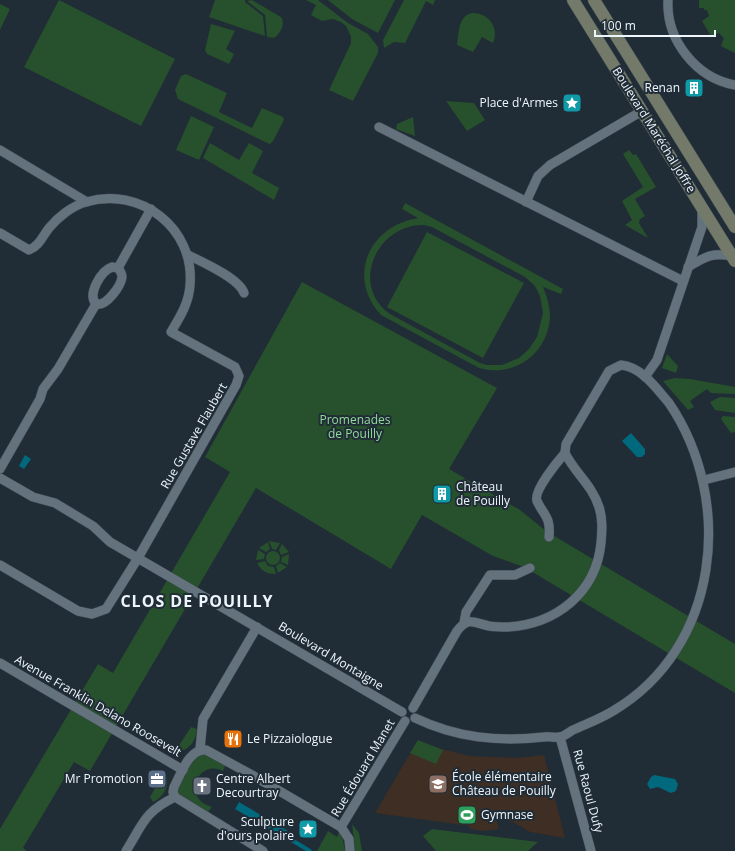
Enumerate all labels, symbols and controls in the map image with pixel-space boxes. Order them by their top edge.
scale bar [595,12,715,38]
text: 100 m [601,17,636,34]
street label: Boulevard Maréchal Joffre [609,64,700,196]
building icon: Renan [683,77,705,99]
place label: Renan [644,79,680,96]
place icon: Place d'Armes [561,92,583,114]
place label: Place d'Armes [479,94,558,111]
street label: Rue Gustave Flaubert [156,380,231,492]
park label: Promenades de Pouilly [319,411,391,442]
place label: Château de Pouilly [456,478,511,509]
building icon: Château de Pouilly [431,483,453,505]
district label: CLOS DE POUILLY [120,590,274,612]
street label: Boulevard Montaigne [275,617,387,694]
street label: Avenue Franklin Delano Roosevelt [12,651,185,760]
street label: Rue Édouard Manet [327,716,398,820]
restaurant icon: Le Pizzaiologue [222,728,244,750]
place label: Le Pizzaiologue [247,730,333,747]
street label: Rue Raoul Dufy [569,747,608,835]
office icon: Mr Promotion [146,768,168,790]
place label: École élémentaire Château de Pouilly [452,768,557,799]
place label: Mr Promotion [65,770,143,787]
place label: Centre Albert Decourtray [216,770,291,801]
school or university icon: École élémentaire Château de Pouilly [427,773,449,795]
church icon: Centre Albert Decourtray [191,775,213,797]
sports icon: Gymnase [456,804,478,826]
place label: Gymnase [481,806,534,823]
place label: Sculpture d'ours polaire [217,813,294,844]
place icon: Sculpture d'ours polaire [297,818,319,840]

